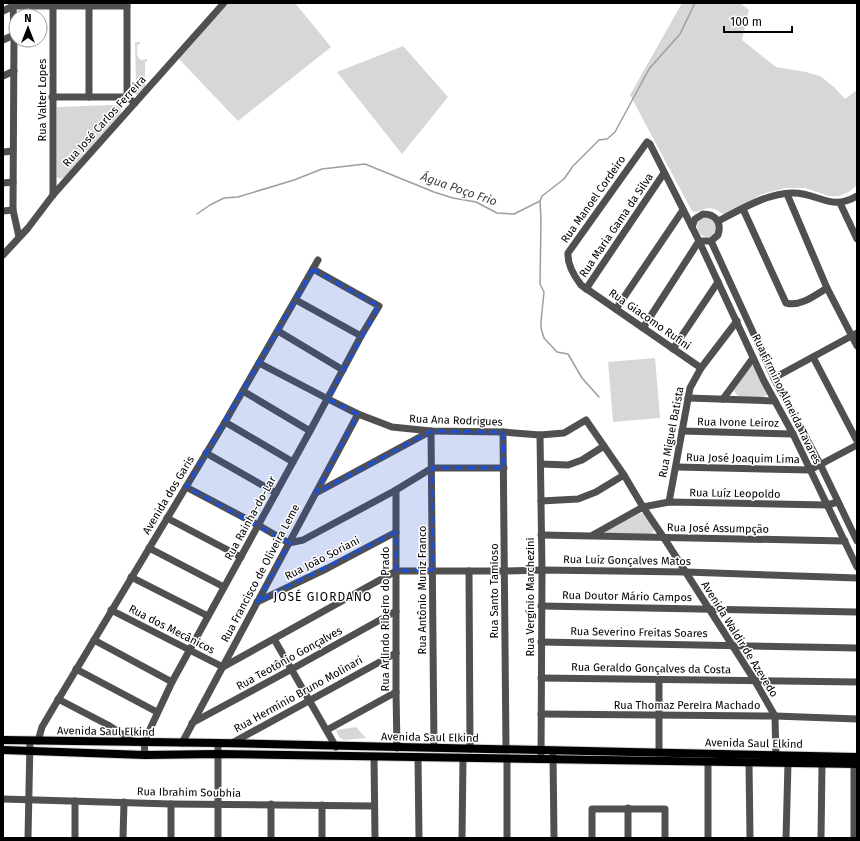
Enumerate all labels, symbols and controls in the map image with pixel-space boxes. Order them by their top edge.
north arrow [8,8,48,48]
scale bar [724,8,792,34]
text: N [24,12,32,25]
text: 100 m [730,15,762,29]
street label: Rua Valter Lopes [36,59,49,141]
street label: Rua José Carlos Ferreira [60,73,149,169]
street label: Rua Manoel Cordeiro [558,153,629,246]
water label: Água Poço Frio [418,168,499,209]
street label: Rua Maria Gama da Silva [577,171,656,280]
street label: Rua Giacomo Rufini [606,286,693,353]
street label: Rua Firmino Almeida Tavares [749,332,824,467]
street label: Rua Miguel Batista [656,385,687,479]
street label: Rua Ana Rodrigues [409,412,503,429]
street label: Rua Ivone Leiroz [697,415,779,430]
street label: Rua José Joaquim Lima [686,451,800,466]
street label: Avenida dos Garis [140,454,197,537]
street label: Rua Rainha-do-Lar [222,473,279,562]
street label: Rua Luíz Leopoldo [689,486,781,501]
street label: Rua Francisco de Oliveira Leme [218,502,302,644]
street label: Rua José Assumpção [667,521,769,536]
street label: Rua Antônio Muniz Franco [416,526,429,654]
street label: Rua João Soriani [283,534,362,583]
street label: Rua Vergínio Marchezini [524,537,537,657]
street label: Rua Santo Tamioso [488,543,501,639]
street label: Rua Arlindo Ribeiro do Prado [379,547,392,691]
street label: Rua Luíz Gonçalves Matos [563,553,691,568]
street label: Avenida Waldir de Azevedo [699,579,781,700]
district label: JOSÉ GIORDANO [274,589,372,604]
street label: Rua Doutor Mário Campos [562,589,692,604]
street label: Rua dos Mecânicos [127,602,217,657]
street label: Rua Teotônio Gonçalves [234,624,344,693]
street label: Rua Severino Freitas Soares [570,625,708,640]
street label: Rua Hermínio Bruno Molinari [232,654,365,735]
street label: Rua Geraldo Gonçalves da Costa [571,661,731,676]
street label: Rua Thomaz Pereira Machado [614,699,760,712]
street label: Avenida Saul Elkind [57,724,155,739]
street label: Avenida Saul Elkind [381,730,479,745]
street label: Avenida Saul Elkind [705,736,803,751]
street label: Rua Ibrahim Soubhia [137,785,241,800]

